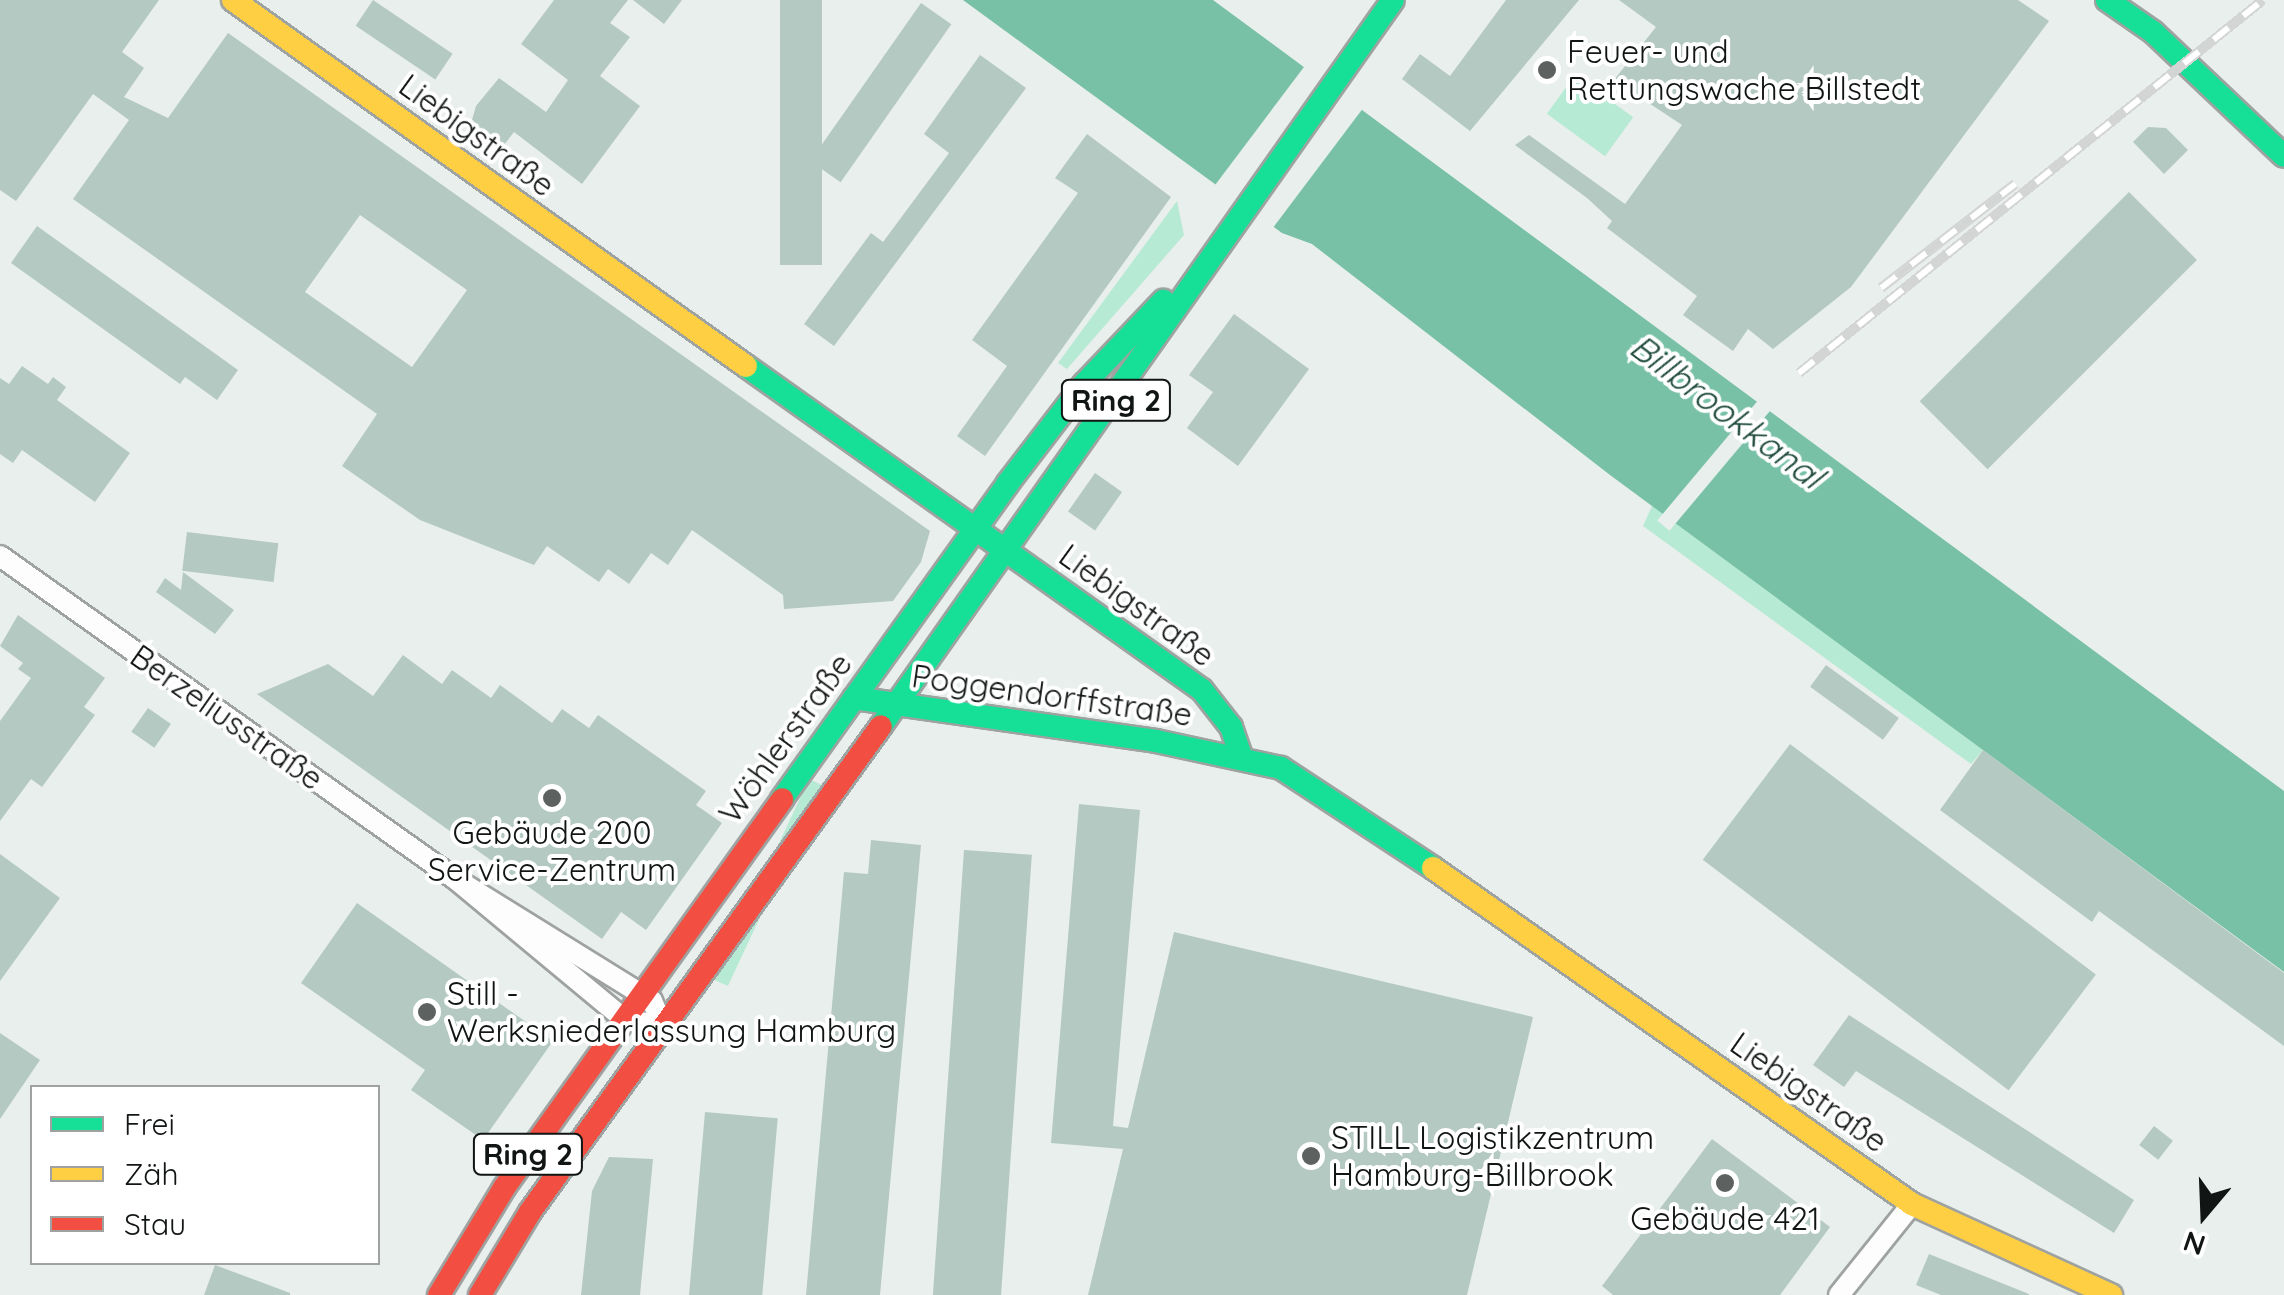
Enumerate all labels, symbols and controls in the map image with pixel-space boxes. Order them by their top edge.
place label: Feuer- und Rettungswache Billstedt [1567,33,1921,108]
marker: Feuer- und Rettungswache Billstedt [1536,59,1558,81]
street label: Liebigstraße [392,66,562,204]
water label: Billbrookkanal [1622,325,1832,497]
road number: Ring 2 [1058,375,1174,425]
street label: Liebigstraße [1052,536,1222,674]
street label: Berzeliusstraße [123,636,331,798]
street label: Wöhlerstraße [711,646,859,830]
street label: Poggendorffstraße [909,656,1195,734]
marker: Gebäude 200 Service-Zentrum [541,787,563,809]
place label: Gebäude 200 Service-Zentrum [428,814,676,889]
place label: Still - Werksniederlassung Hamburg [447,975,896,1050]
marker: Still - Werksniederlassung Hamburg [416,1001,438,1023]
street label: Liebigstraße [1723,1024,1895,1160]
legend [30,1085,380,1265]
text: Frei [124,1105,175,1143]
place label: STILL Logistikzentrum Hamburg-Billbrook [1331,1119,1654,1194]
road number: Ring 2 [470,1129,586,1179]
marker: STILL Logistikzentrum Hamburg-Billbrook [1300,1145,1322,1167]
text: Zäh [124,1155,179,1193]
north arrow [2154,1165,2254,1265]
marker: Gebäude 421 [1714,1172,1736,1194]
place label: Gebäude 421 [1630,1199,1820,1237]
text: Stau [124,1205,186,1243]
text: N [2179,1224,2210,1264]

